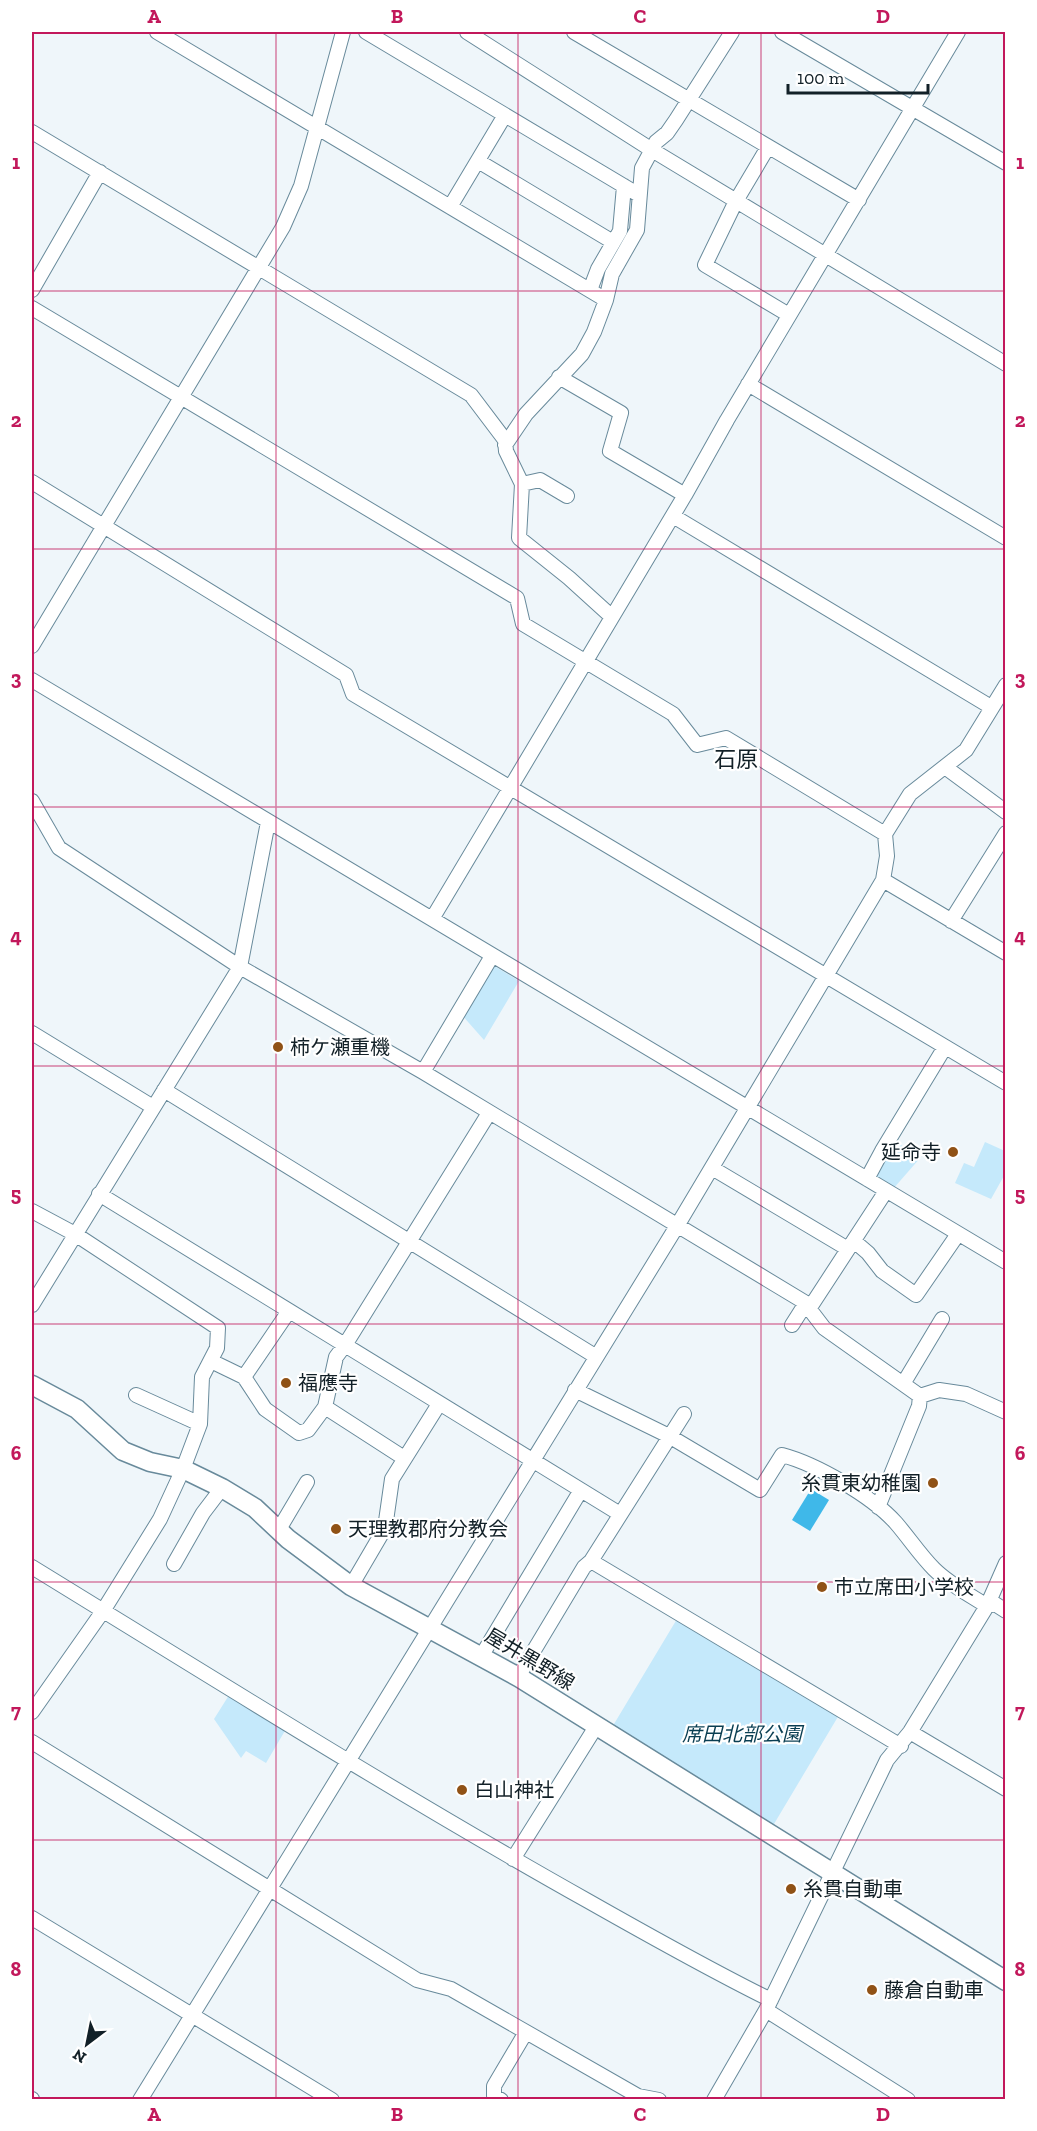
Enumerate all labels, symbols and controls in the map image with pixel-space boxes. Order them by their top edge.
text: A [147,4,161,28]
text: B [391,4,403,28]
text: C [634,4,647,28]
text: D [876,4,890,28]
scale bar [788,57,928,95]
text: 100 m [797,67,845,89]
text: 1 [12,150,20,174]
text: 1 [1016,150,1024,174]
text: 2 [11,408,22,432]
text: 2 [1015,408,1026,432]
text: 3 [11,666,22,690]
text: 3 [1015,666,1026,690]
district label: 石原 [714,746,758,773]
text: 4 [10,924,22,948]
text: 4 [1014,924,1026,948]
place label: 柿ケ瀬重機 [290,1035,390,1059]
marker: 柿ケ瀬重機 [271,1040,285,1054]
place label: 延命寺 [881,1140,941,1164]
marker: 延命寺 [946,1145,960,1159]
text: 5 [11,1182,21,1206]
text: 5 [1015,1182,1025,1206]
place label: 福應寺 [298,1371,358,1395]
marker: 福應寺 [279,1376,293,1390]
text: 6 [11,1441,22,1465]
text: 6 [1015,1441,1026,1465]
place label: 糸貫東幼稚園 [801,1471,921,1495]
marker: 糸貫東幼稚園 [926,1476,940,1490]
place label: 天理教郡府分教会 [348,1517,508,1541]
marker: 天理教郡府分教会 [329,1522,343,1536]
place label: 市立席田小学校 [834,1575,974,1599]
marker: 市立席田小学校 [815,1580,829,1594]
street label: 屋井黒野線 [481,1623,579,1695]
text: 7 [11,1699,21,1723]
text: 7 [1015,1699,1025,1723]
park label: 席田北部公園 [682,1722,805,1746]
place label: 白山神社 [474,1778,554,1802]
marker: 白山神社 [455,1783,469,1797]
place label: 糸貫自動車 [803,1877,903,1901]
marker: 糸貫自動車 [784,1882,798,1896]
text: 8 [11,1957,22,1981]
text: 8 [1015,1957,1026,1981]
place label: 藤倉自動車 [884,1978,984,2002]
marker: 藤倉自動車 [865,1983,879,1997]
north arrow [57,2014,117,2074]
text: N [69,2045,90,2068]
text: A [147,2102,161,2126]
text: B [391,2102,403,2126]
text: C [634,2102,647,2126]
text: D [876,2102,890,2126]

